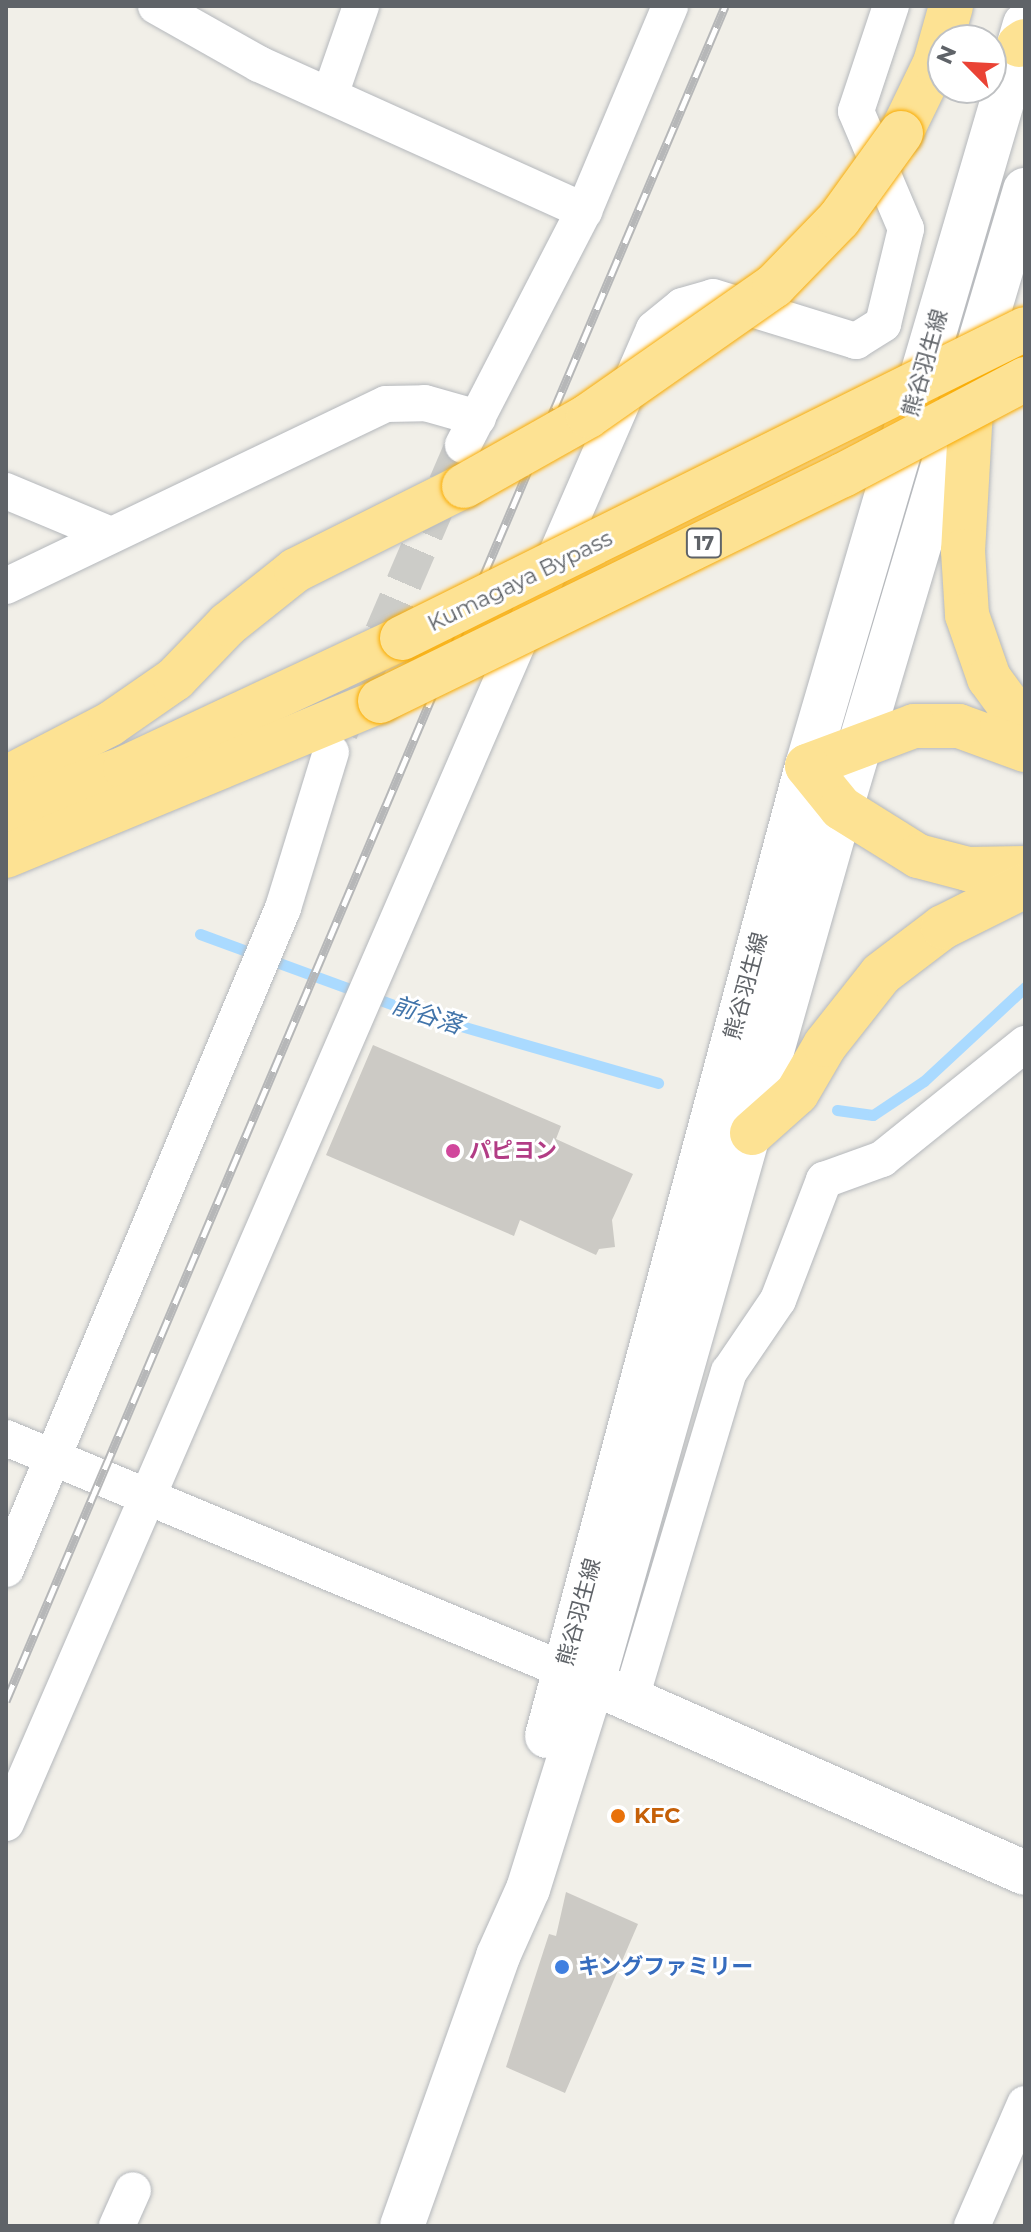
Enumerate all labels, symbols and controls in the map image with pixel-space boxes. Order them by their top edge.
north arrow [927,24,1007,104]
text: N [930,41,962,68]
street label: 熊谷羽生線 [897,306,953,420]
street label: Kumagaya Bypass [423,525,617,637]
road number: 17 [684,527,724,559]
street label: 熊谷羽生線 [719,929,773,1043]
water label: 前谷落 [388,990,466,1040]
place label: パピヨン [469,1138,557,1164]
marker: パピヨン [444,1142,462,1160]
street label: 熊谷羽生線 [552,1555,606,1669]
place label: KFC [634,1803,680,1829]
marker: KFC [609,1807,627,1825]
place label: キングファミリー [578,1954,754,1980]
marker: キングファミリー [553,1958,571,1976]

